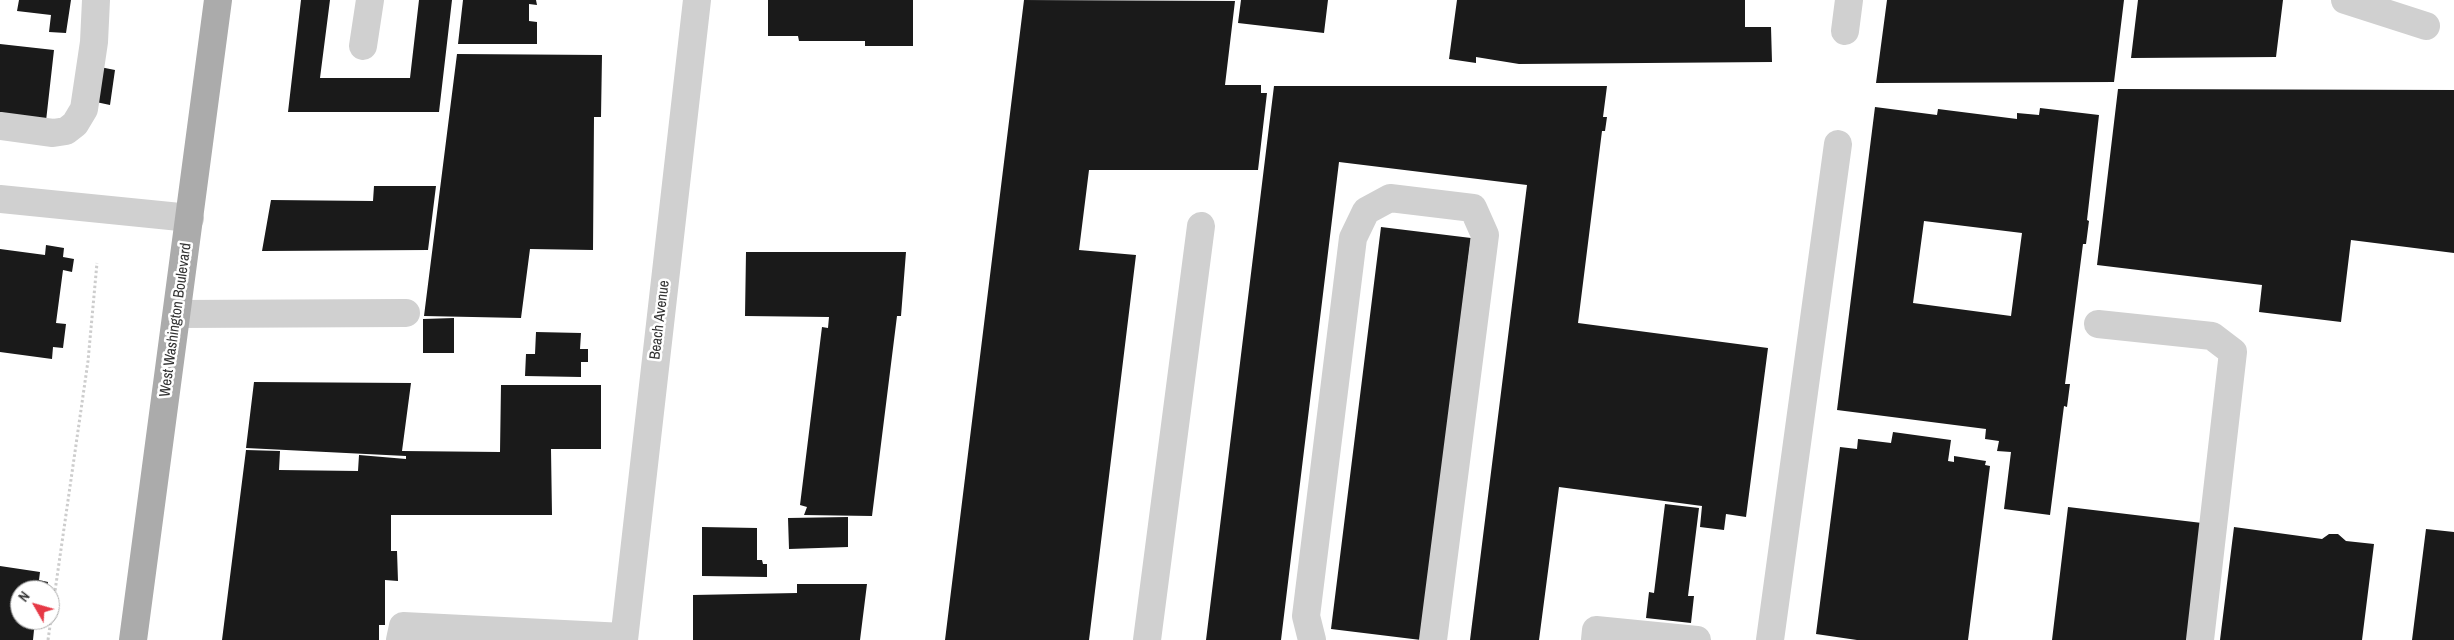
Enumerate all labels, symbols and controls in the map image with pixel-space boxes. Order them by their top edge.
street label: West Washington Boulevard [156,242,196,398]
street label: Beach Avenue [646,279,674,361]
north arrow [10,580,60,630]
text: N [14,588,34,605]

